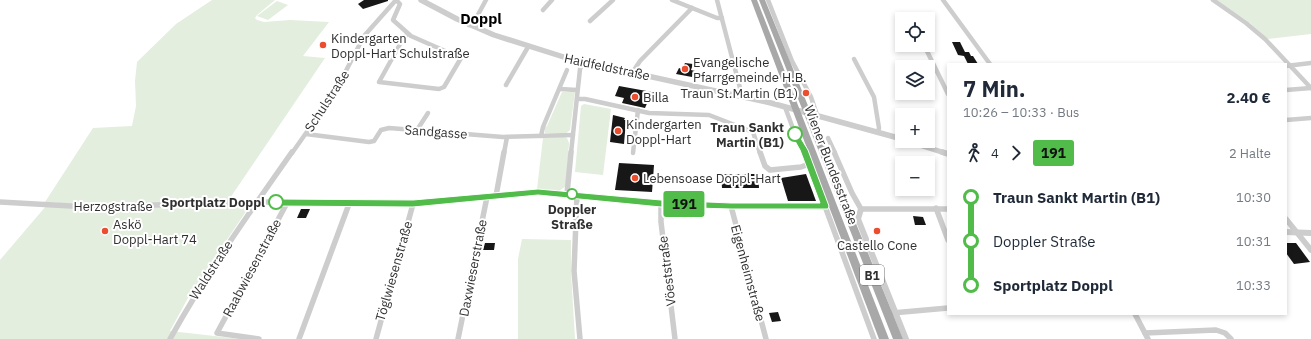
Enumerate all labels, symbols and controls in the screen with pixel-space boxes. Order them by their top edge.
district label: Doppl [460,9,502,28]
map controls [895,12,935,196]
button: locate [895,12,935,52]
place label: Kindergarten Doppl-Hart Schulstraße [331,30,470,62]
marker: Kindergarten Doppl-Hart Schulstraße [318,40,328,50]
street label: Haidfeldstraße [563,50,651,84]
place label: Evangelische Pfarrgemeinde H.B. [693,54,807,86]
button: layers [895,60,935,100]
marker: Evangelische Pfarrgemeinde H.B. [680,64,690,74]
street label: Schulstraße [301,67,353,135]
text: 7 Min. [963,74,1026,103]
place label: Traun St.Martin (B1) [680,85,798,102]
marker: Traun St.Martin (B1) [801,88,811,98]
text: 2.40 € [1226,88,1271,107]
place label: Billa [643,89,669,106]
marker: Billa [630,92,640,102]
street label: Wiener Bundesstraße [800,103,862,227]
text: 10:26 – 10:33 · Bus [963,104,1079,121]
button: + [895,108,935,148]
place label: Kindergarten Doppl-Hart [626,116,702,148]
place label: Traun Sankt Martin (B1) [710,119,784,151]
street label: Sandgasse [404,121,468,143]
marker: Kindergarten Doppl-Hart [613,126,623,136]
marker: Traun Sankt Martin (B1) [787,126,803,142]
icon: walk [963,142,985,164]
icon: forward [1005,142,1027,164]
text: 191 [1041,144,1066,162]
text: 4 [991,145,999,162]
text: 2 Halte [1229,145,1271,162]
button: − [895,156,935,196]
place label: Lebensoase Doppl-Hart [643,170,781,187]
marker: Lebensoase Doppl-Hart [630,173,640,183]
marker: Doppler Straße [566,188,578,200]
text: Traun Sankt Martin (B1) [993,188,1160,207]
text: 10:30 [1236,189,1271,206]
line badge: 191 [661,191,707,217]
place label: Sportplatz Doppl [161,194,265,211]
marker: Sportplatz Doppl [268,194,284,210]
text: 191 [671,195,697,213]
street label: Herzogstraße [73,198,153,215]
place label: Doppler Straße [548,201,596,233]
place label: Askö Doppl-Hart 74 [113,216,197,248]
street label: Raabwiesenstraße [219,216,285,320]
street label: Daxwieserstraße [455,218,491,318]
street label: Töglwiesenstraße [372,219,416,323]
street label: Eigenheimstraße [727,223,769,323]
marker: Askö Doppl-Hart 74 [100,226,110,236]
marker: Castello Cone [872,226,882,236]
text: Doppler Straße [993,232,1096,251]
text: 10:31 [1236,233,1271,250]
street label: Vöeststraße [654,235,680,307]
street label: Waldstraße [186,237,236,303]
place label: Castello Cone [837,237,917,254]
road number: B1 [860,265,884,285]
text: Sportplatz Doppl [993,276,1113,295]
text: 10:33 [1236,277,1271,294]

